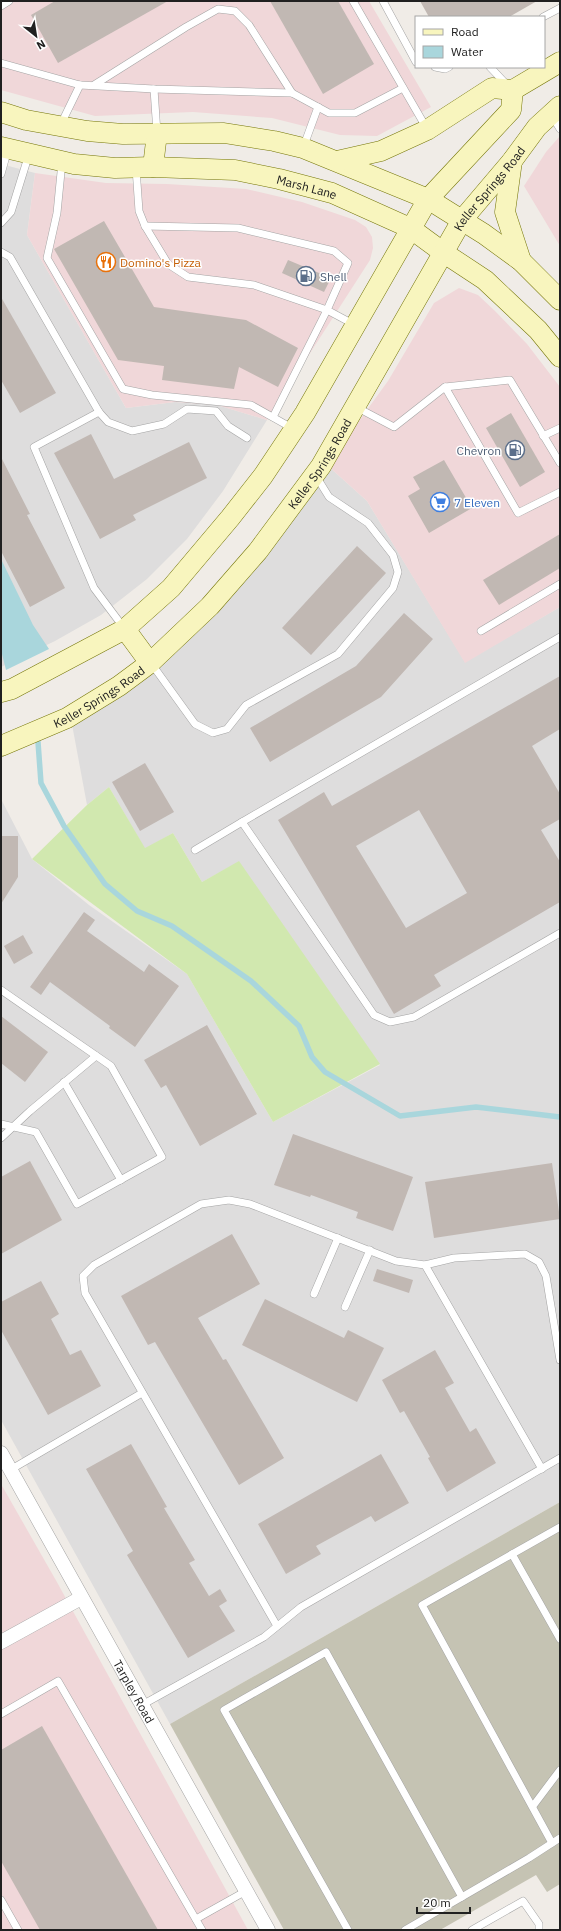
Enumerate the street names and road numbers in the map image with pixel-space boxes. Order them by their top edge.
street label: Keller Springs Road [450,143,528,233]
street label: Marsh Lane [275,171,340,202]
street label: Keller Springs Road [284,416,354,512]
street label: Keller Springs Road [51,662,147,730]
street label: Tarpley Road [111,1657,158,1725]

